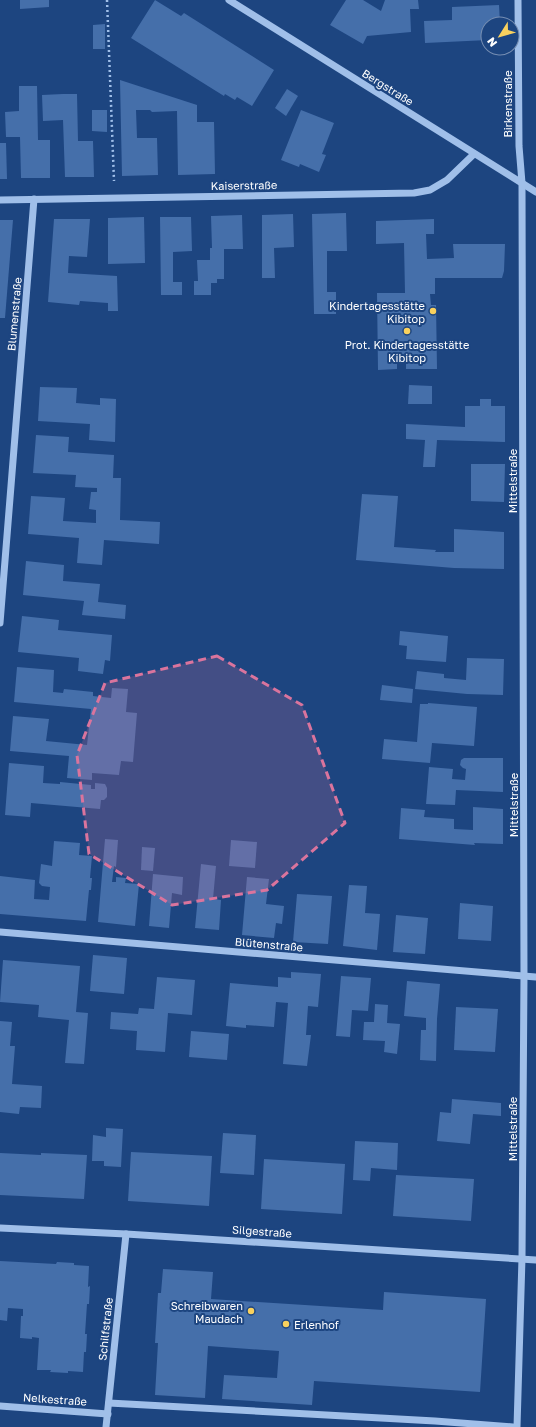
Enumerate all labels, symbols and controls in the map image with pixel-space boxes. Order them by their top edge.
north arrow [480,16,520,56]
text: N [484,35,499,50]
street label: Bergstraße [360,66,416,108]
street label: Birkenstraße [501,70,514,138]
street label: Kaiserstraße [211,178,277,192]
street label: Blumenstraße [4,277,24,351]
place label: Kindertagesstätte Kibitop [329,299,425,325]
marker: Kindertagesstätte Kibitop [428,306,438,316]
marker: Prot. Kindertagesstätte Kibitop [402,326,412,336]
place label: Prot. Kindertagesstätte Kibitop [345,338,469,364]
street label: Mittelstraße [506,449,519,513]
street label: Mittelstraße [507,773,520,837]
street label: Blütenstraße [234,935,304,953]
street label: Mittelstraße [506,1097,519,1161]
street label: Silgestraße [232,1222,292,1240]
street label: Schilfstraße [95,1297,115,1361]
place label: Schreibwaren Maudach [171,1299,243,1325]
marker: Schreibwaren Maudach [246,1306,256,1316]
place label: Erlenhof [294,1318,339,1331]
marker: Erlenhof [281,1319,291,1329]
street label: Nelkestraße [23,1390,87,1408]

